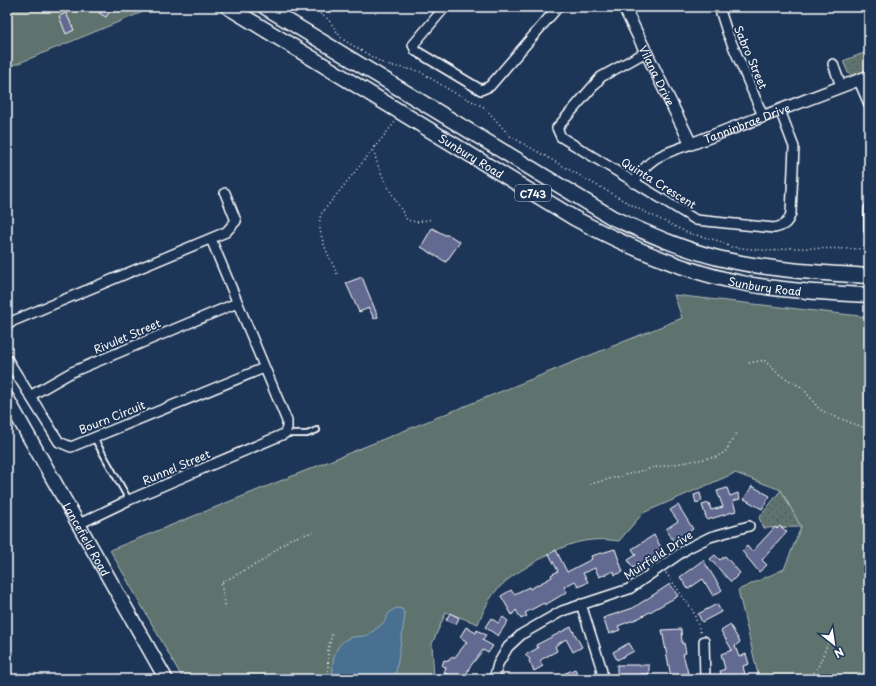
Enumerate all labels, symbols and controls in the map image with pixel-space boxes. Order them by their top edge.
street label: Sabro Street [730,23,772,92]
street label: Vilana Drive [635,42,680,109]
street label: Tanninbrae Drive [701,98,792,147]
street label: Sunbury Road [435,129,507,182]
street label: Quinta Crescent [618,153,700,213]
road number: C743 [515,185,551,201]
street label: Sunbury Road [726,272,802,299]
street label: Rivulet Street [91,314,164,358]
street label: Bourn Circuit [76,396,148,438]
street label: Runnel Street [139,445,213,489]
street label: Lancefield Road [59,499,114,579]
street label: Muirfield Drive [620,526,696,584]
north arrow [814,624,854,664]
text: N [831,644,847,663]

